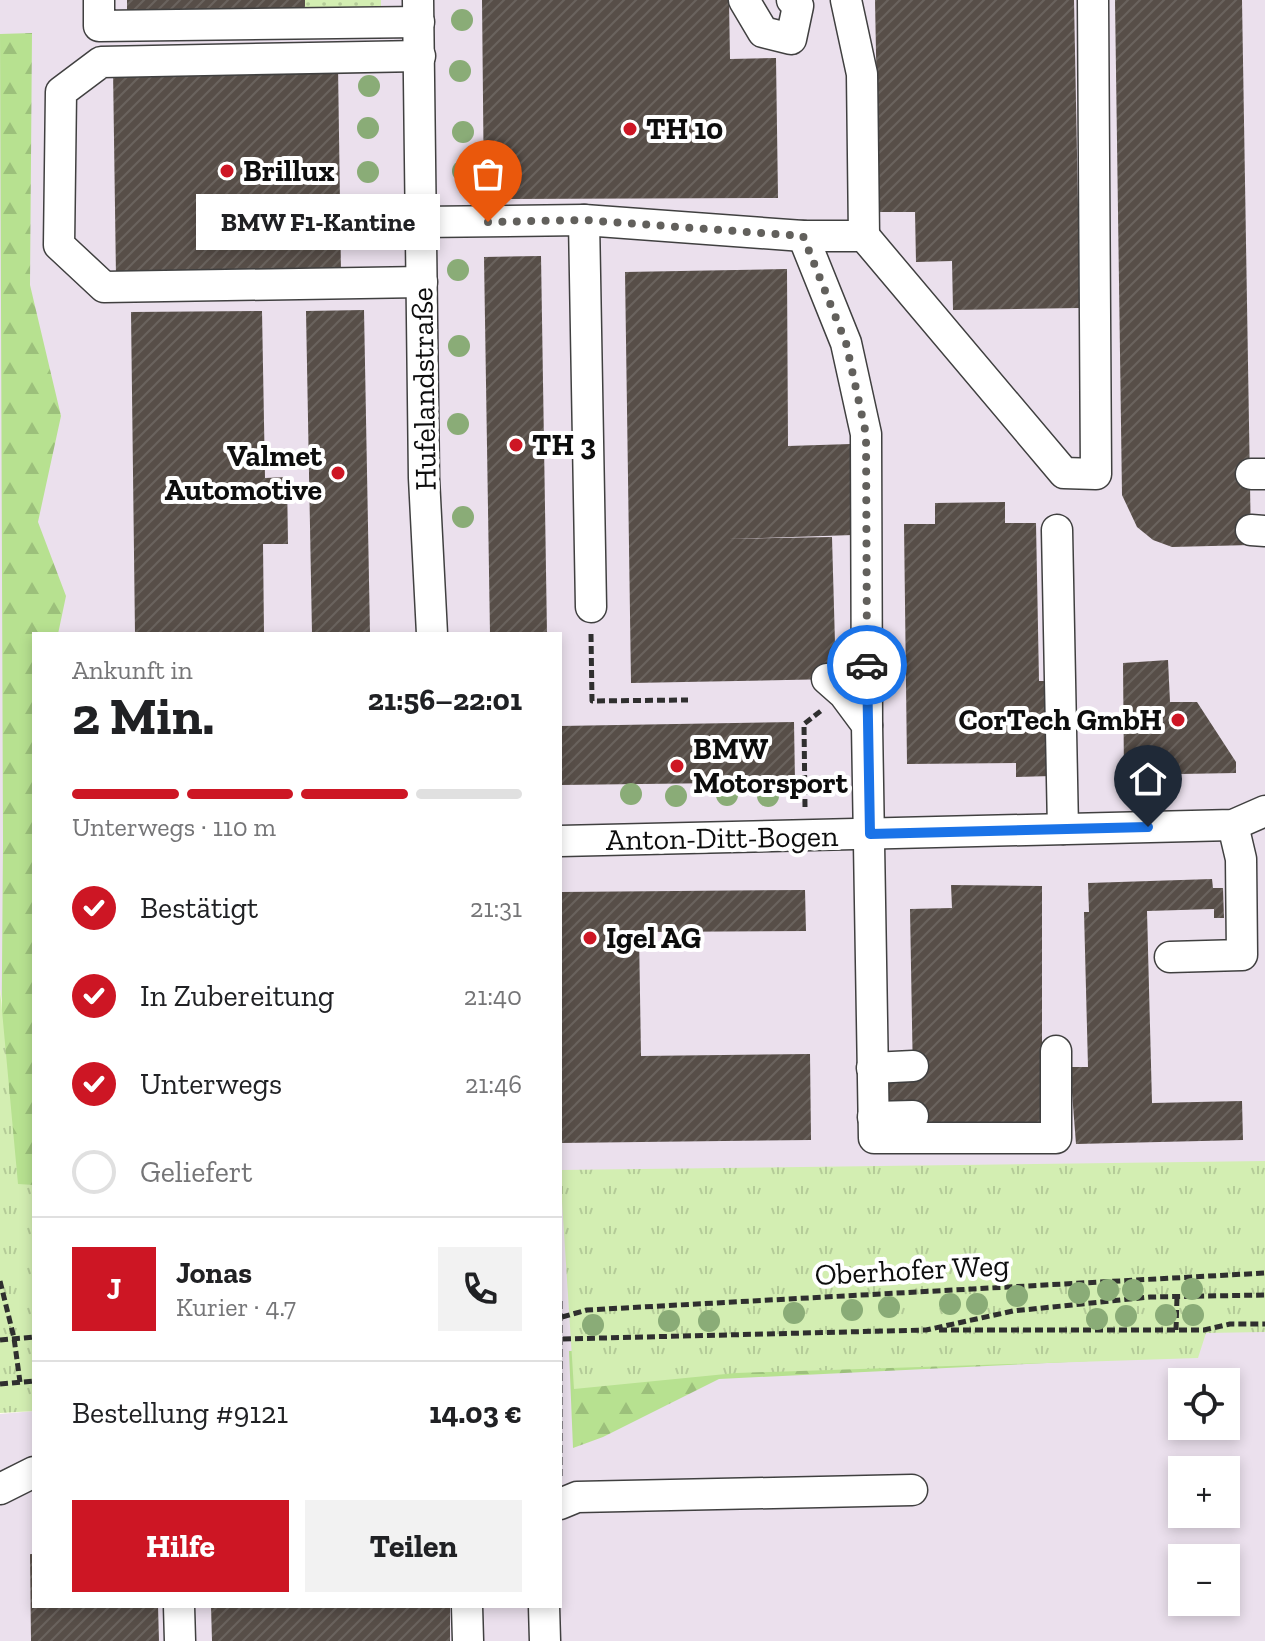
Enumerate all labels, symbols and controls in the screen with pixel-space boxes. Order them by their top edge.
place label: TH 10 [646,111,723,147]
marker: TH 10 [621,120,639,138]
pin [454,140,522,222]
icon: bag [466,152,510,196]
place label: Brillux [243,153,335,189]
marker: Brillux [218,162,236,180]
callout: BMW F1-Kantine [196,194,440,250]
text: BMW F1-Kantine [221,206,415,238]
street label: Hufelandstraße [404,287,444,491]
place label: TH 3 [532,427,596,463]
marker: TH 3 [507,436,525,454]
place label: Valmet Automotive [164,438,323,508]
marker: Valmet Automotive [329,464,347,482]
courier [827,625,907,705]
icon: car [845,643,889,687]
text: Ankunft in [72,654,193,686]
text: 21:56–22:01 [368,682,522,718]
text: 2 Min. [72,685,214,747]
place label: CorTech GmbH [958,702,1162,738]
marker: CorTech GmbH [1169,711,1187,729]
place label: BMW Motorsport [693,731,849,801]
pin [1114,745,1182,827]
marker: BMW Motorsport [668,757,686,775]
icon: home [1126,757,1170,801]
text: Unterwegs · 110 m [72,811,276,843]
street label: Anton-Ditt-Bogen [605,818,839,858]
icon: check [72,886,116,930]
text: Bestätigt [140,890,258,926]
text: 21:31 [470,892,522,924]
place label: Igel AG [606,920,701,956]
marker: Igel AG [581,929,599,947]
icon: check [72,974,116,1018]
text: In Zubereitung [140,978,334,1014]
text: 21:40 [464,980,522,1012]
icon: check [72,1062,116,1106]
text: Unterwegs [140,1066,282,1102]
text: 21:46 [465,1068,522,1100]
text: Geliefert [140,1154,253,1190]
button: phone [438,1247,522,1331]
street label: Oberhofer Weg [814,1247,1010,1293]
text: Jonas [176,1255,252,1291]
text: J [107,1271,121,1307]
text: Kurier · 4.7 [176,1291,296,1323]
map controls [1168,1368,1240,1616]
button: locate [1168,1368,1240,1440]
text: Bestellung #9121 [72,1395,288,1431]
text: 14.03 € [429,1395,522,1431]
button: + [1168,1456,1240,1528]
button: Hilfe [72,1500,289,1592]
button: Teilen [305,1500,522,1592]
button: − [1168,1544,1240,1616]

